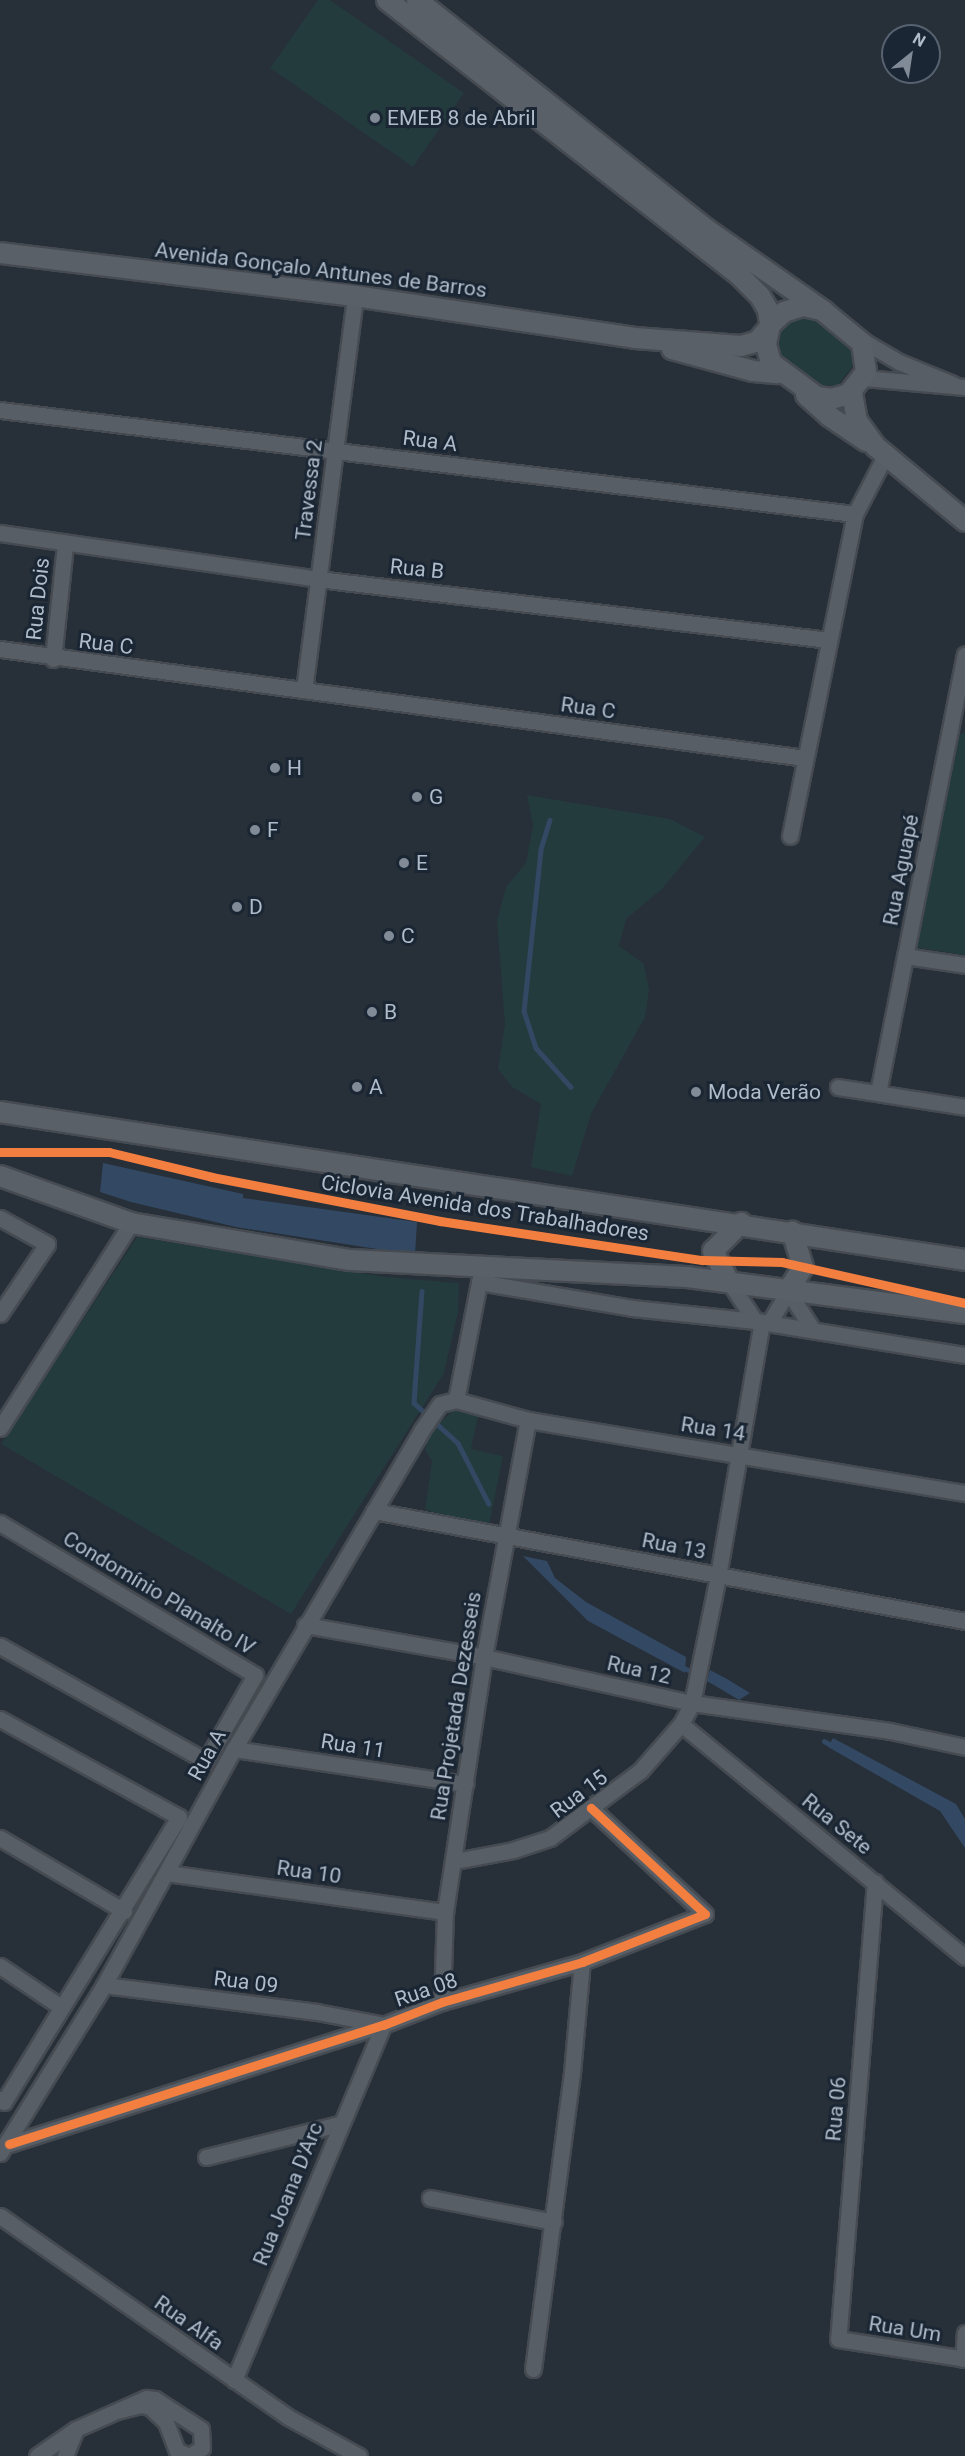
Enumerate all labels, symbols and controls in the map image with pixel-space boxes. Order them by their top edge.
north arrow [881,24,941,84]
text: N [910,29,929,51]
place label: EMEB 8 de Abril [387,105,536,131]
marker: EMEB 8 de Abril [368,111,382,125]
street label: Avenida Gonçalo Antunes de Barros [154,237,488,303]
street label: Rua A [401,425,459,457]
street label: Travessa 2 [290,438,328,542]
street label: Rua B [389,554,445,584]
street label: Rua Dois [21,556,55,642]
street label: Rua C [77,628,135,660]
street label: Rua C [559,692,617,724]
place label: H [287,755,302,781]
marker: H [268,761,282,775]
place label: G [429,784,443,810]
marker: G [410,790,424,804]
street label: Rua Aguapé [878,812,924,928]
place label: F [267,817,279,843]
marker: F [248,823,262,837]
place label: E [416,850,428,876]
marker: E [397,856,411,870]
place label: D [249,894,263,920]
marker: D [230,900,244,914]
place label: C [401,923,415,949]
marker: C [382,929,396,943]
place label: B [384,999,397,1025]
marker: B [365,1005,379,1019]
place label: A [369,1074,383,1100]
place label: Moda Verão [708,1079,821,1105]
marker: A [350,1080,364,1094]
marker: Moda Verão [689,1085,703,1099]
street label: Ciclovia Avenida dos Trabalhadores [319,1170,651,1246]
street label: Rua 14 [679,1411,747,1447]
street label: Condomínio Planalto IV [58,1526,260,1660]
street label: Rua 13 [640,1527,708,1565]
street label: Rua Projetada Dezesseis [425,1590,487,1822]
street label: Rua 12 [605,1650,673,1690]
street label: Rua A [183,1725,231,1785]
street label: Rua 11 [319,1728,387,1764]
street label: Rua 15 [546,1764,612,1824]
street label: Rua Sete [797,1788,877,1860]
street label: Rua 10 [275,1855,343,1889]
street label: Rua 09 [212,1966,280,1998]
street label: Rua 08 [391,1968,461,2012]
street label: Rua 06 [821,2076,851,2142]
street label: Rua Joana D'Arc [248,2119,328,2269]
street label: Rua Alfa [150,2290,228,2356]
street label: Rua Um [867,2311,943,2347]

